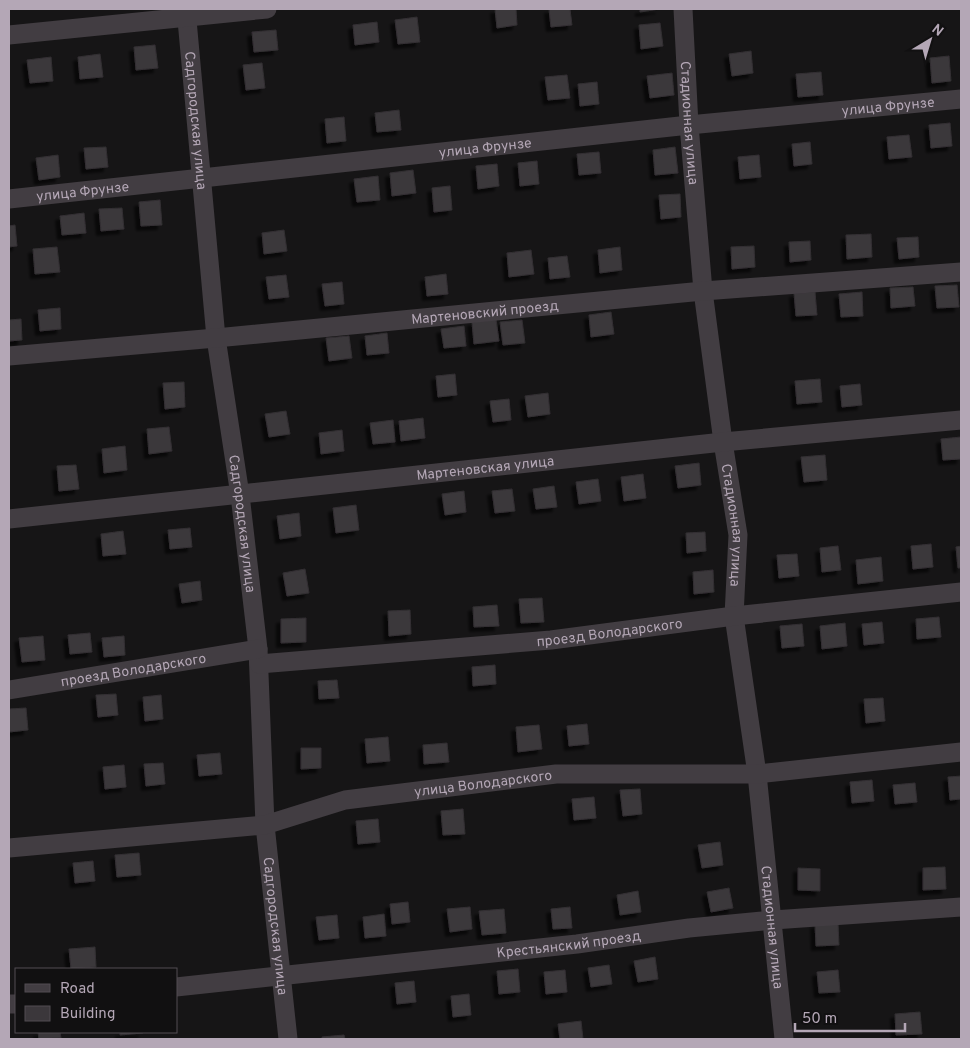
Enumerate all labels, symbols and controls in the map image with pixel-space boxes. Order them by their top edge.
north arrow [905,15,955,65]
text: N [928,21,946,41]
street label: Садгородская улица [180,51,209,191]
street label: Стадионная улица [676,61,701,185]
street label: улица Фрунзе [841,95,935,120]
street label: улица Фрунзе [438,135,533,162]
street label: улица Фрунзе [35,179,130,206]
street label: Мартеновский проезд [411,298,560,329]
street label: Мартеновская улица [416,453,555,485]
street label: Садгородская улица [224,454,258,594]
street label: Стадионная улица [717,463,745,587]
street label: проезд Володарского [536,616,684,651]
street label: проезд Володарского [60,651,208,691]
street label: улица Володарского [413,768,553,801]
street label: Садгородская улица [258,856,290,996]
street label: Стадионная улица [756,865,786,990]
street label: Крестьянский проезд [496,928,642,963]
legend [15,968,178,1033]
text: Road [60,980,95,999]
scale bar [795,1000,905,1032]
text: Building [60,1005,115,1024]
text: 50 m [802,1010,837,1029]

